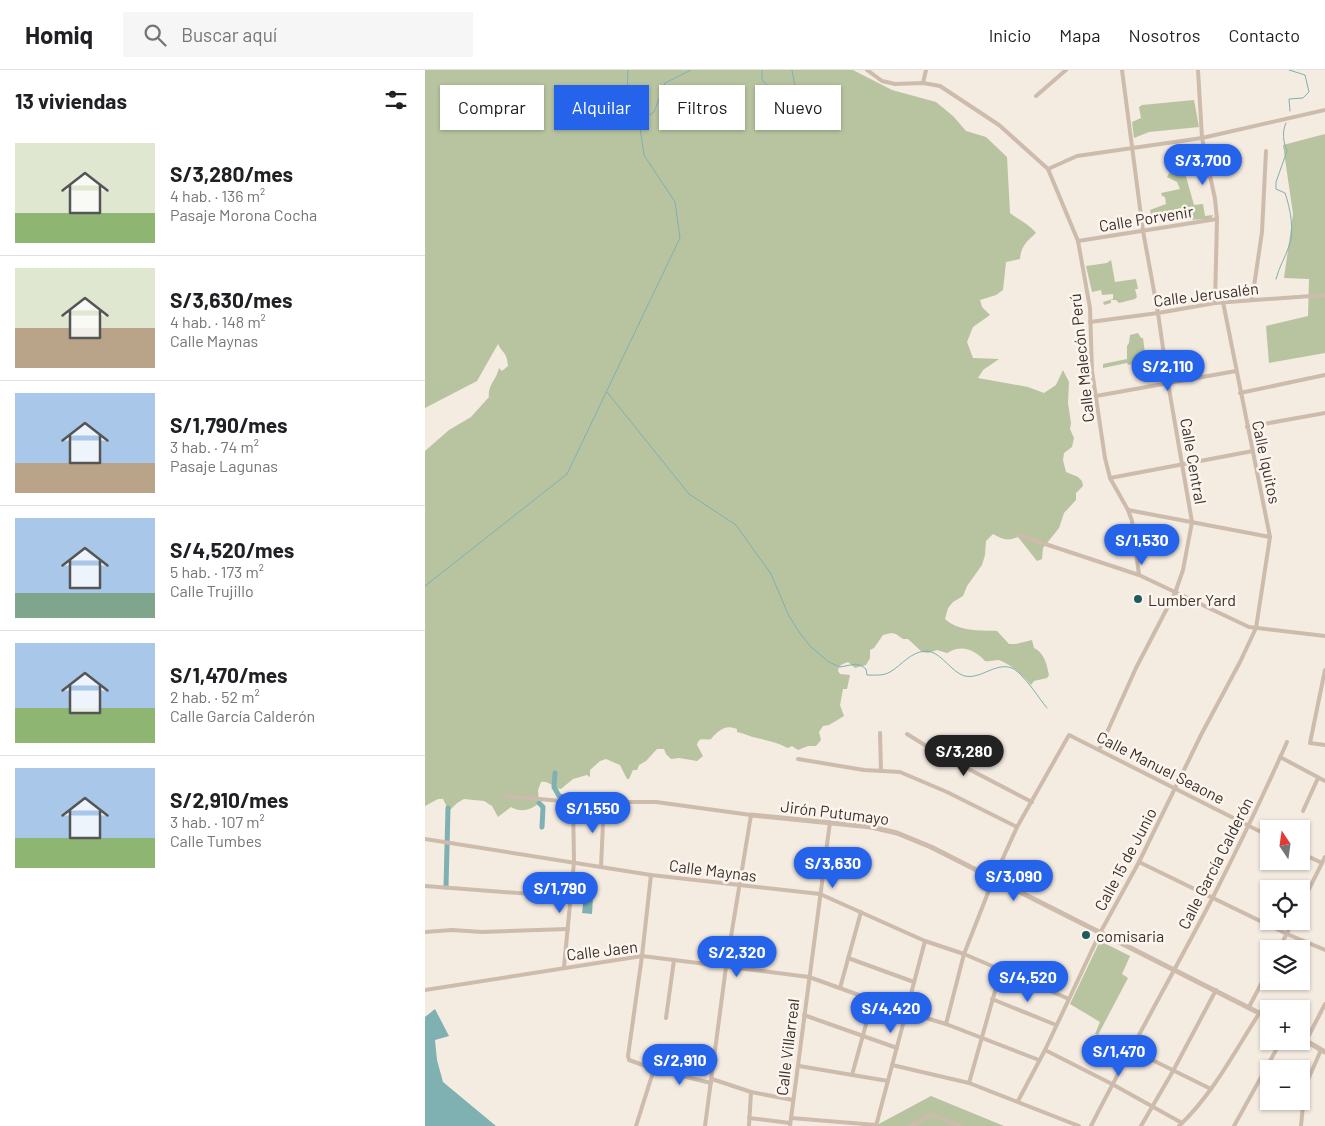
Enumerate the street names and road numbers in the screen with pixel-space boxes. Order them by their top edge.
street label: Calle Porvenir [1097,201,1195,235]
street label: Calle Jerusalén [1152,278,1260,310]
street label: Calle Malecón Perú [1065,293,1097,423]
street label: Calle Central [1177,416,1211,506]
street label: Calle Iquitos [1249,419,1285,505]
street label: Calle Manuel Seaone [1094,727,1228,807]
street label: Calle García Calderón [1174,794,1256,932]
street label: Jirón Putumayo [780,796,890,828]
street label: Calle 15 de Junio [1090,804,1160,914]
street label: Calle Maynas [668,855,758,885]
street label: Calle Jaen [565,936,639,964]
street label: Calle Villarreal [772,997,802,1097]

